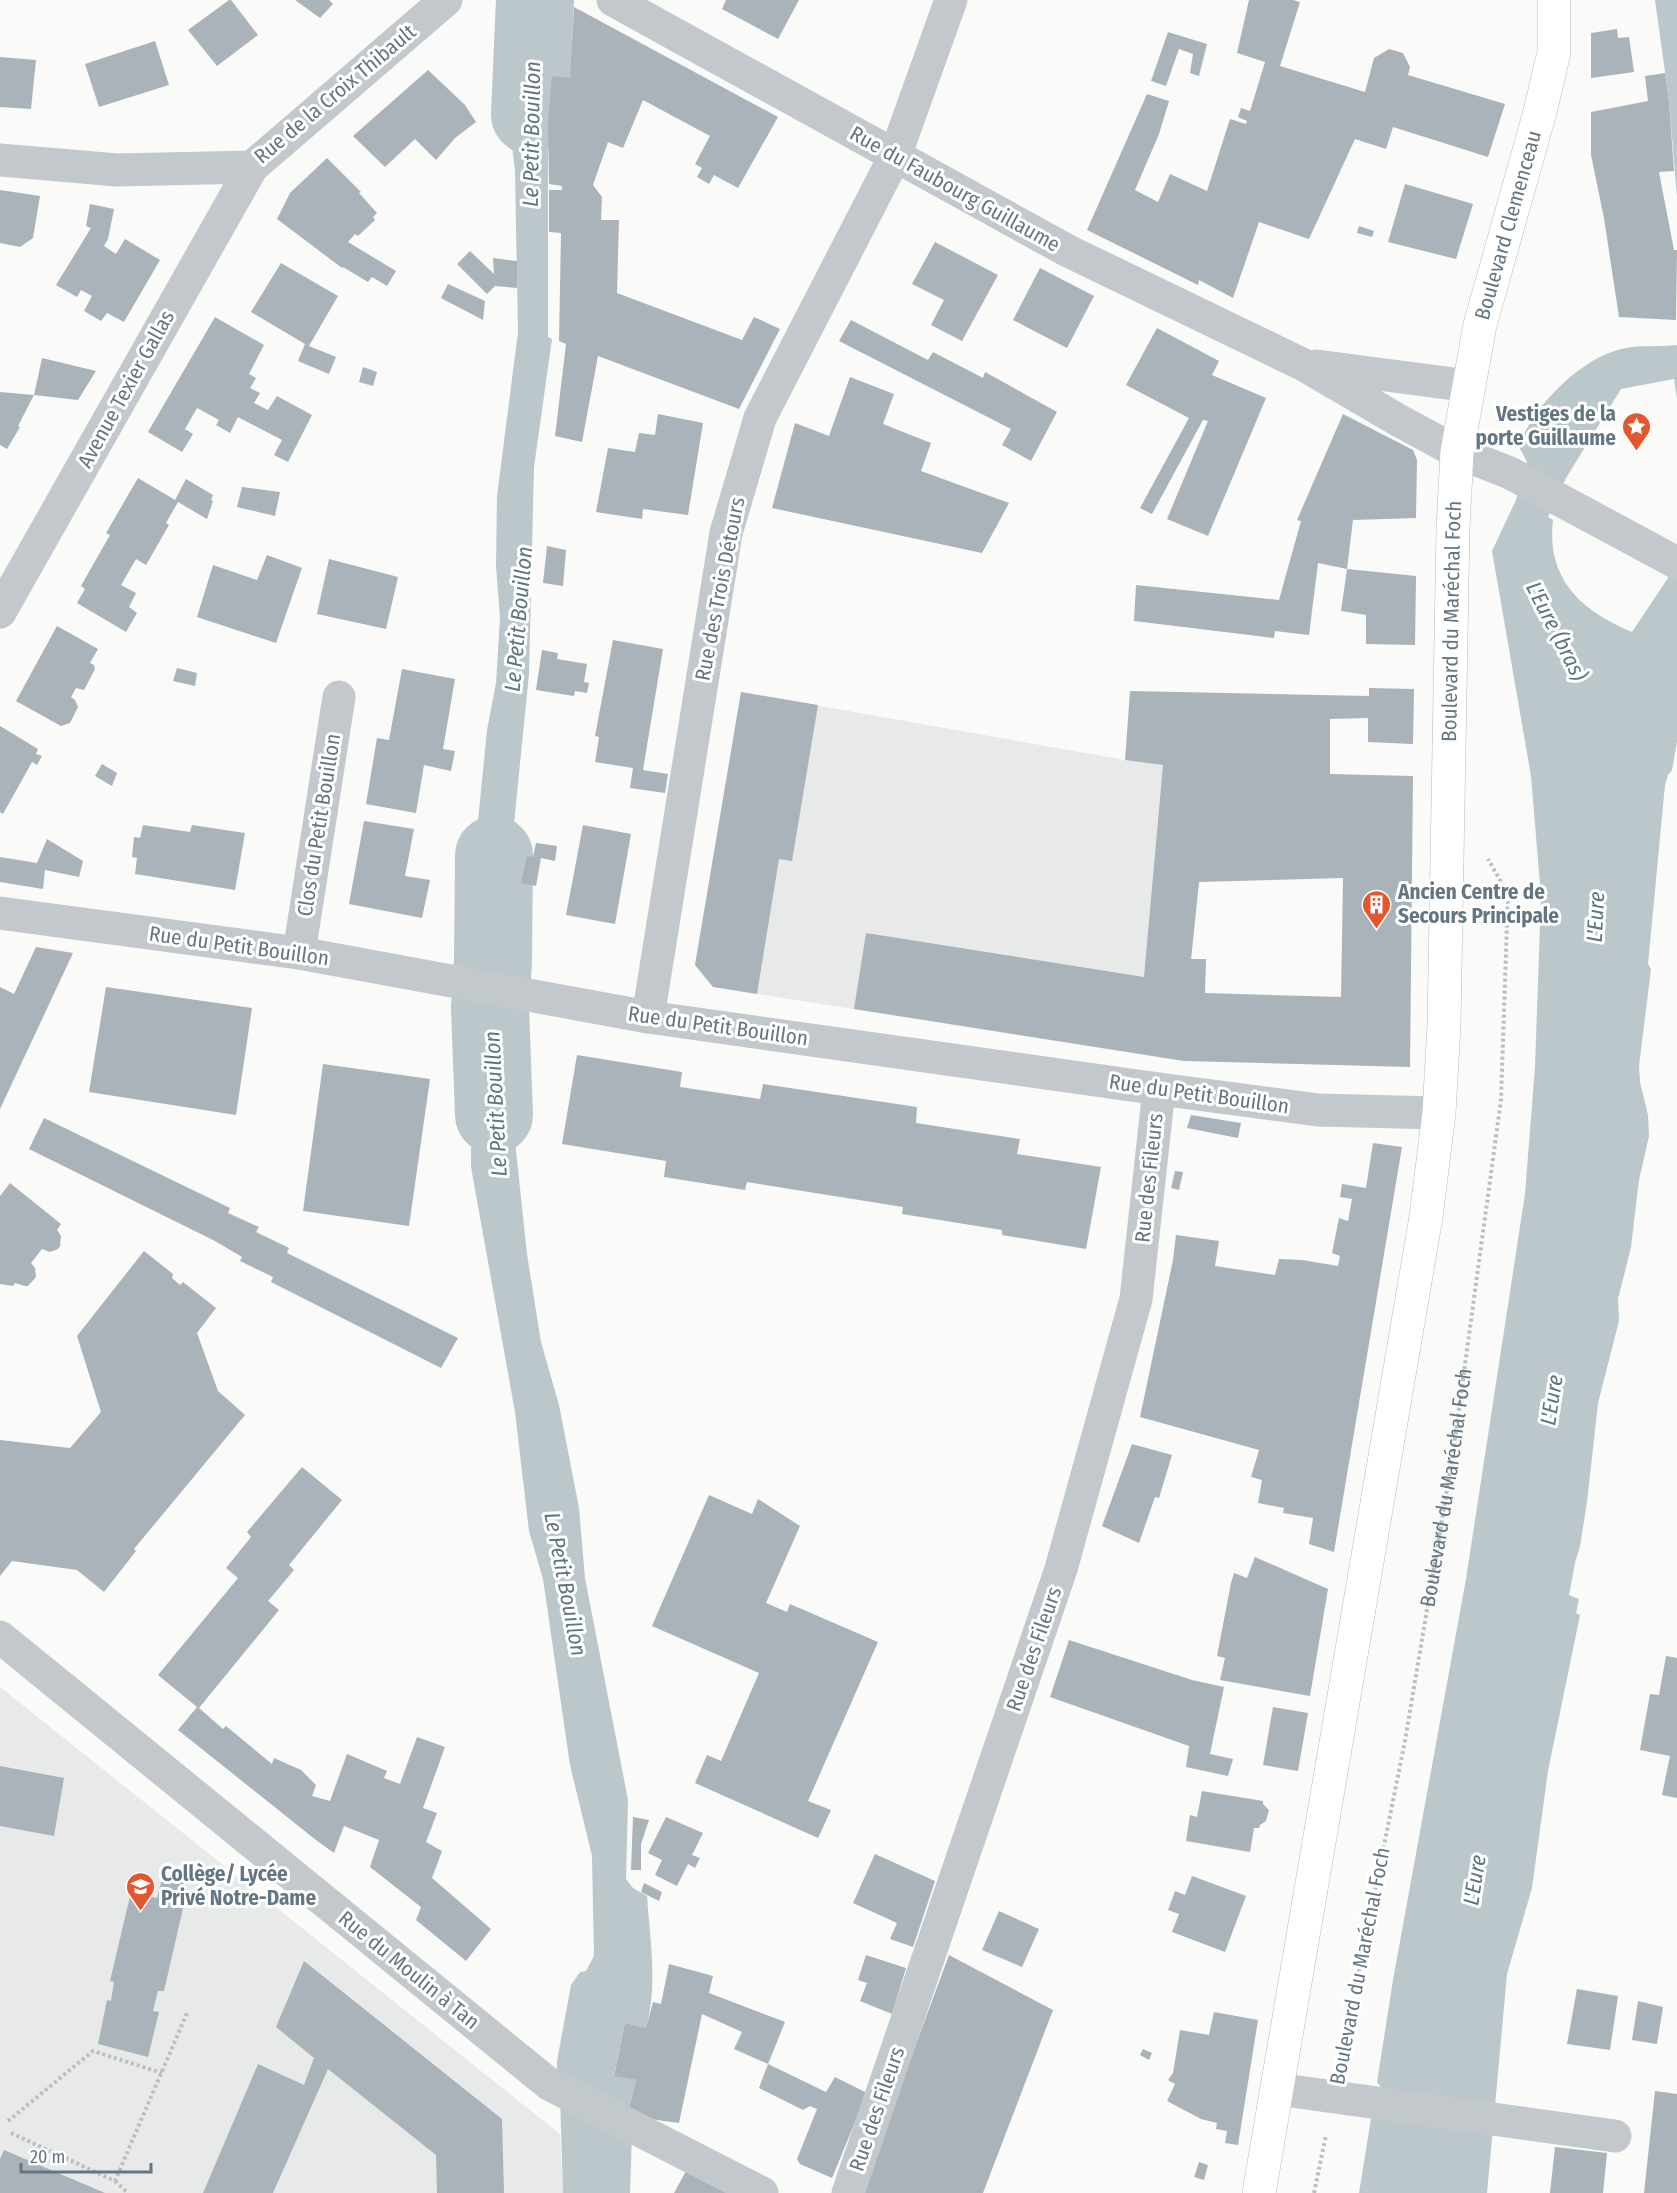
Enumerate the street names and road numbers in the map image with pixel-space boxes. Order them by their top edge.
street label: Rue de la Croix Thibault [249,19,421,169]
street label: Rue du Faubourg Guillaume [845,120,1065,258]
street label: Boulevard Clemenceau [1469,128,1547,323]
street label: Avenue Texier Gallas [72,306,180,472]
street label: Rue des Trois Détours [689,495,751,683]
street label: Boulevard du Maréchal Foch [1436,500,1467,742]
street label: Clos du Petit Bouillon [292,732,346,918]
street label: Rue du Petit Bouillon [147,920,331,972]
street label: Rue du Petit Bouillon [626,1000,810,1052]
street label: Rue du Petit Bouillon [1107,1068,1291,1120]
street label: Rue des Fileurs [1129,1112,1169,1244]
street label: Boulevard du Maréchal Foch [1415,1367,1477,1609]
street label: Rue des Fileurs [1001,1583,1067,1715]
street label: Boulevard du Maréchal Foch [1324,1845,1396,2087]
street label: Rue du Moulin à Tan [333,1905,485,2035]
street label: Rue des Fileurs [844,2043,910,2175]

